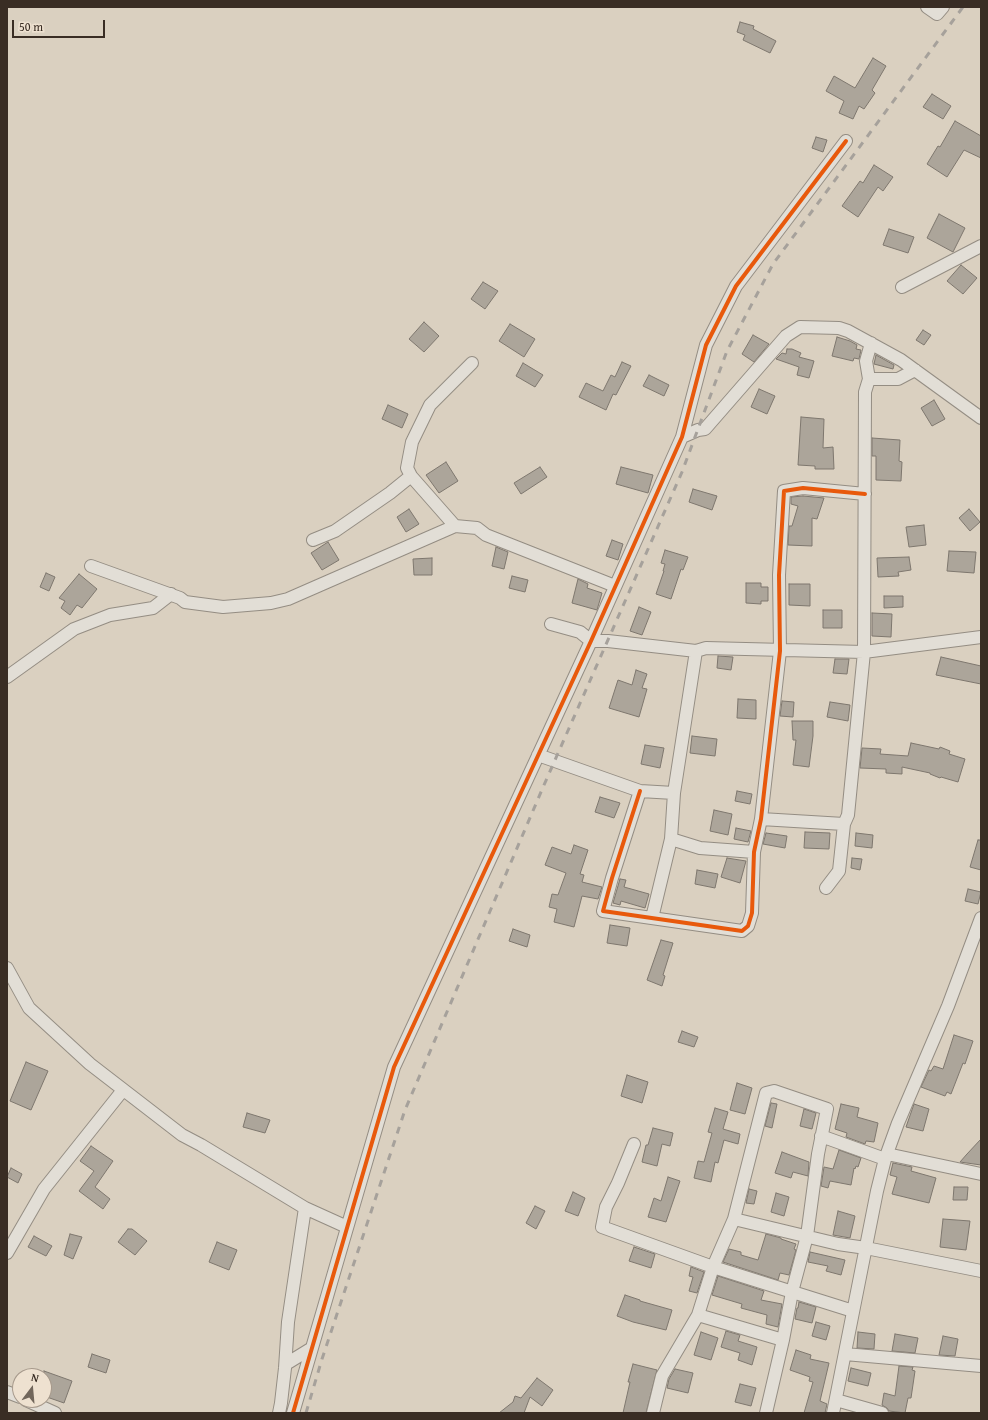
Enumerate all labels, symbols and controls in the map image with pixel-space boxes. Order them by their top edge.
scale bar [14,12,107,38]
text: 50 m [19,18,43,35]
north arrow [12,1368,52,1408]
text: N [29,1369,41,1386]

